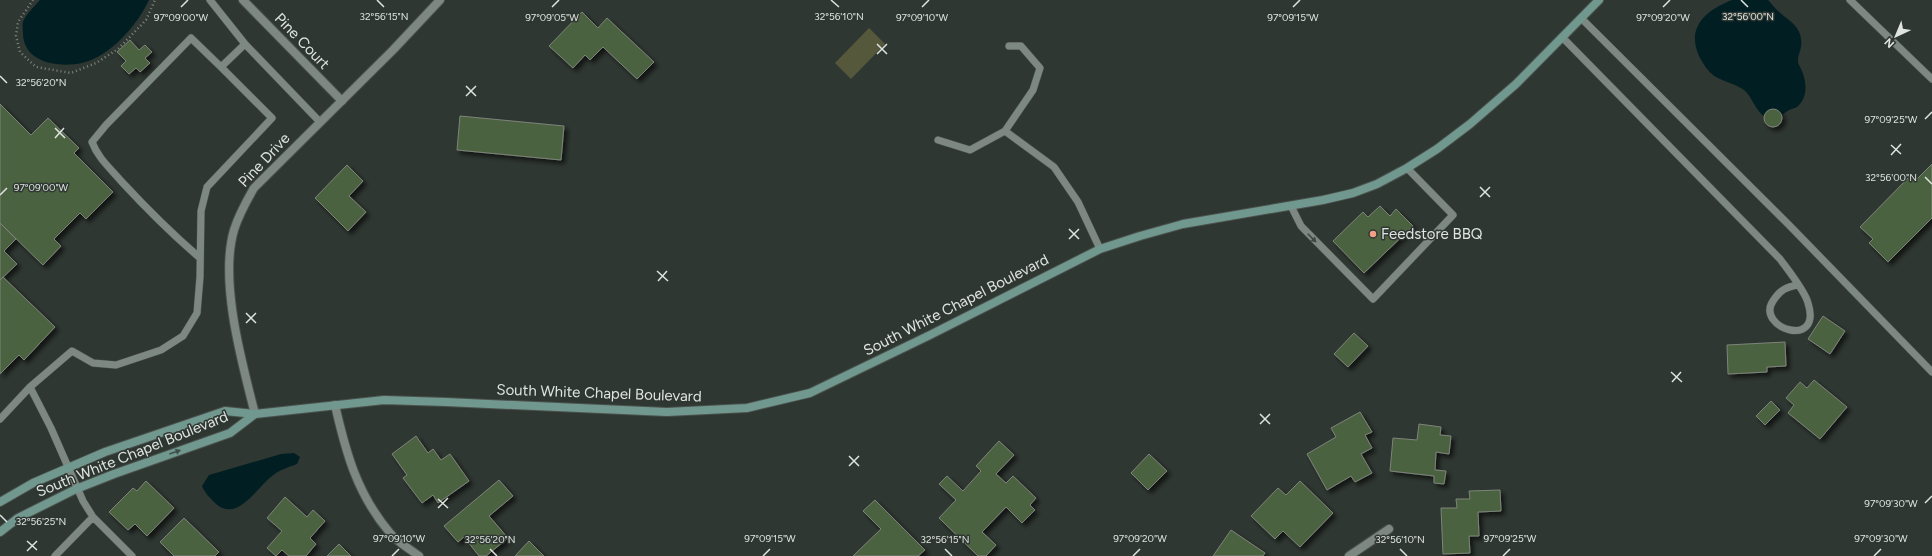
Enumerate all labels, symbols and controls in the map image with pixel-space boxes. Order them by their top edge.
street label: Pine Court [271,9,333,73]
text: 32°56'15"N [360,10,408,23]
text: 32°56'10"N [814,10,864,23]
text: 32°56'00"N [1722,10,1774,23]
text: 97°09'00"W [154,11,209,24]
text: 97°09'05"W [525,11,579,24]
text: 97°09'10"W [896,11,948,24]
text: 97°09'15"W [1267,11,1319,24]
text: 97°09'20"W [1636,11,1690,24]
north arrow [1876,16,1916,56]
text: N [1882,35,1897,50]
text: 32°56'20"N [15,76,67,89]
text: 97°09'25"W [1865,113,1918,126]
street label: Pine Drive [235,129,293,191]
text: 32°56'00"N [1865,171,1917,184]
text: 97°09'00"W [14,181,69,194]
place label: Feedstore BBQ [1381,225,1483,243]
marker: Feedstore BBQ [1368,229,1378,239]
one-way arrow [1307,233,1317,243]
street label: South White Chapel Boulevard [860,250,1052,360]
street label: South White Chapel Boulevard [496,380,702,406]
street label: South White Chapel Boulevard [33,407,231,501]
one-way arrow [169,448,181,454]
text: 97°09'30"W [1864,497,1918,510]
text: 32°56'25"N [16,515,66,528]
text: 97°09'10"W [373,532,425,545]
text: 97°09'15"W [744,532,796,545]
text: 97°09'20"W [1113,532,1167,545]
text: 97°09'25"W [1484,532,1537,545]
text: 97°09'30"W [1854,532,1908,545]
text: 32°56'20"N [464,533,516,546]
text: 32°56'15"N [921,533,969,546]
text: 32°56'10"N [1375,533,1425,546]

